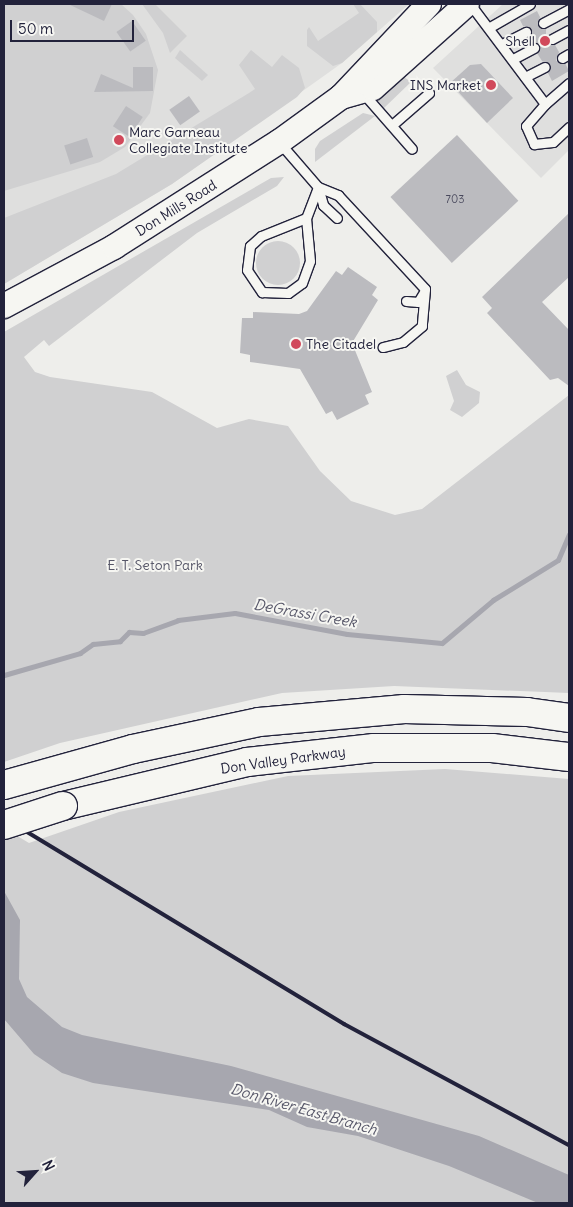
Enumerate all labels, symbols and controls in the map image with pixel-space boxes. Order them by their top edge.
scale bar [12,10,136,42]
text: 50 m [18,19,53,38]
place label: Shell [505,33,535,49]
marker: Shell [539,35,551,47]
place label: INS Market [410,77,481,93]
marker: INS Market [485,79,497,91]
place label: Marc Garneau Collegiate Institute [129,124,247,156]
marker: Marc Garneau Collegiate Institute [113,134,125,146]
street label: Don Mills Road [132,176,220,240]
house number: 703 [446,192,464,206]
place label: The Citadel [306,336,376,352]
marker: The Citadel [290,338,302,350]
park label: E. T. Seton Park [107,557,203,573]
water label: DeGrassi Creek [252,595,358,631]
street label: Don Valley Parkway [219,743,347,777]
water label: Don River East Branch [229,1080,379,1138]
north arrow [10,1147,60,1197]
text: N [38,1157,59,1174]

